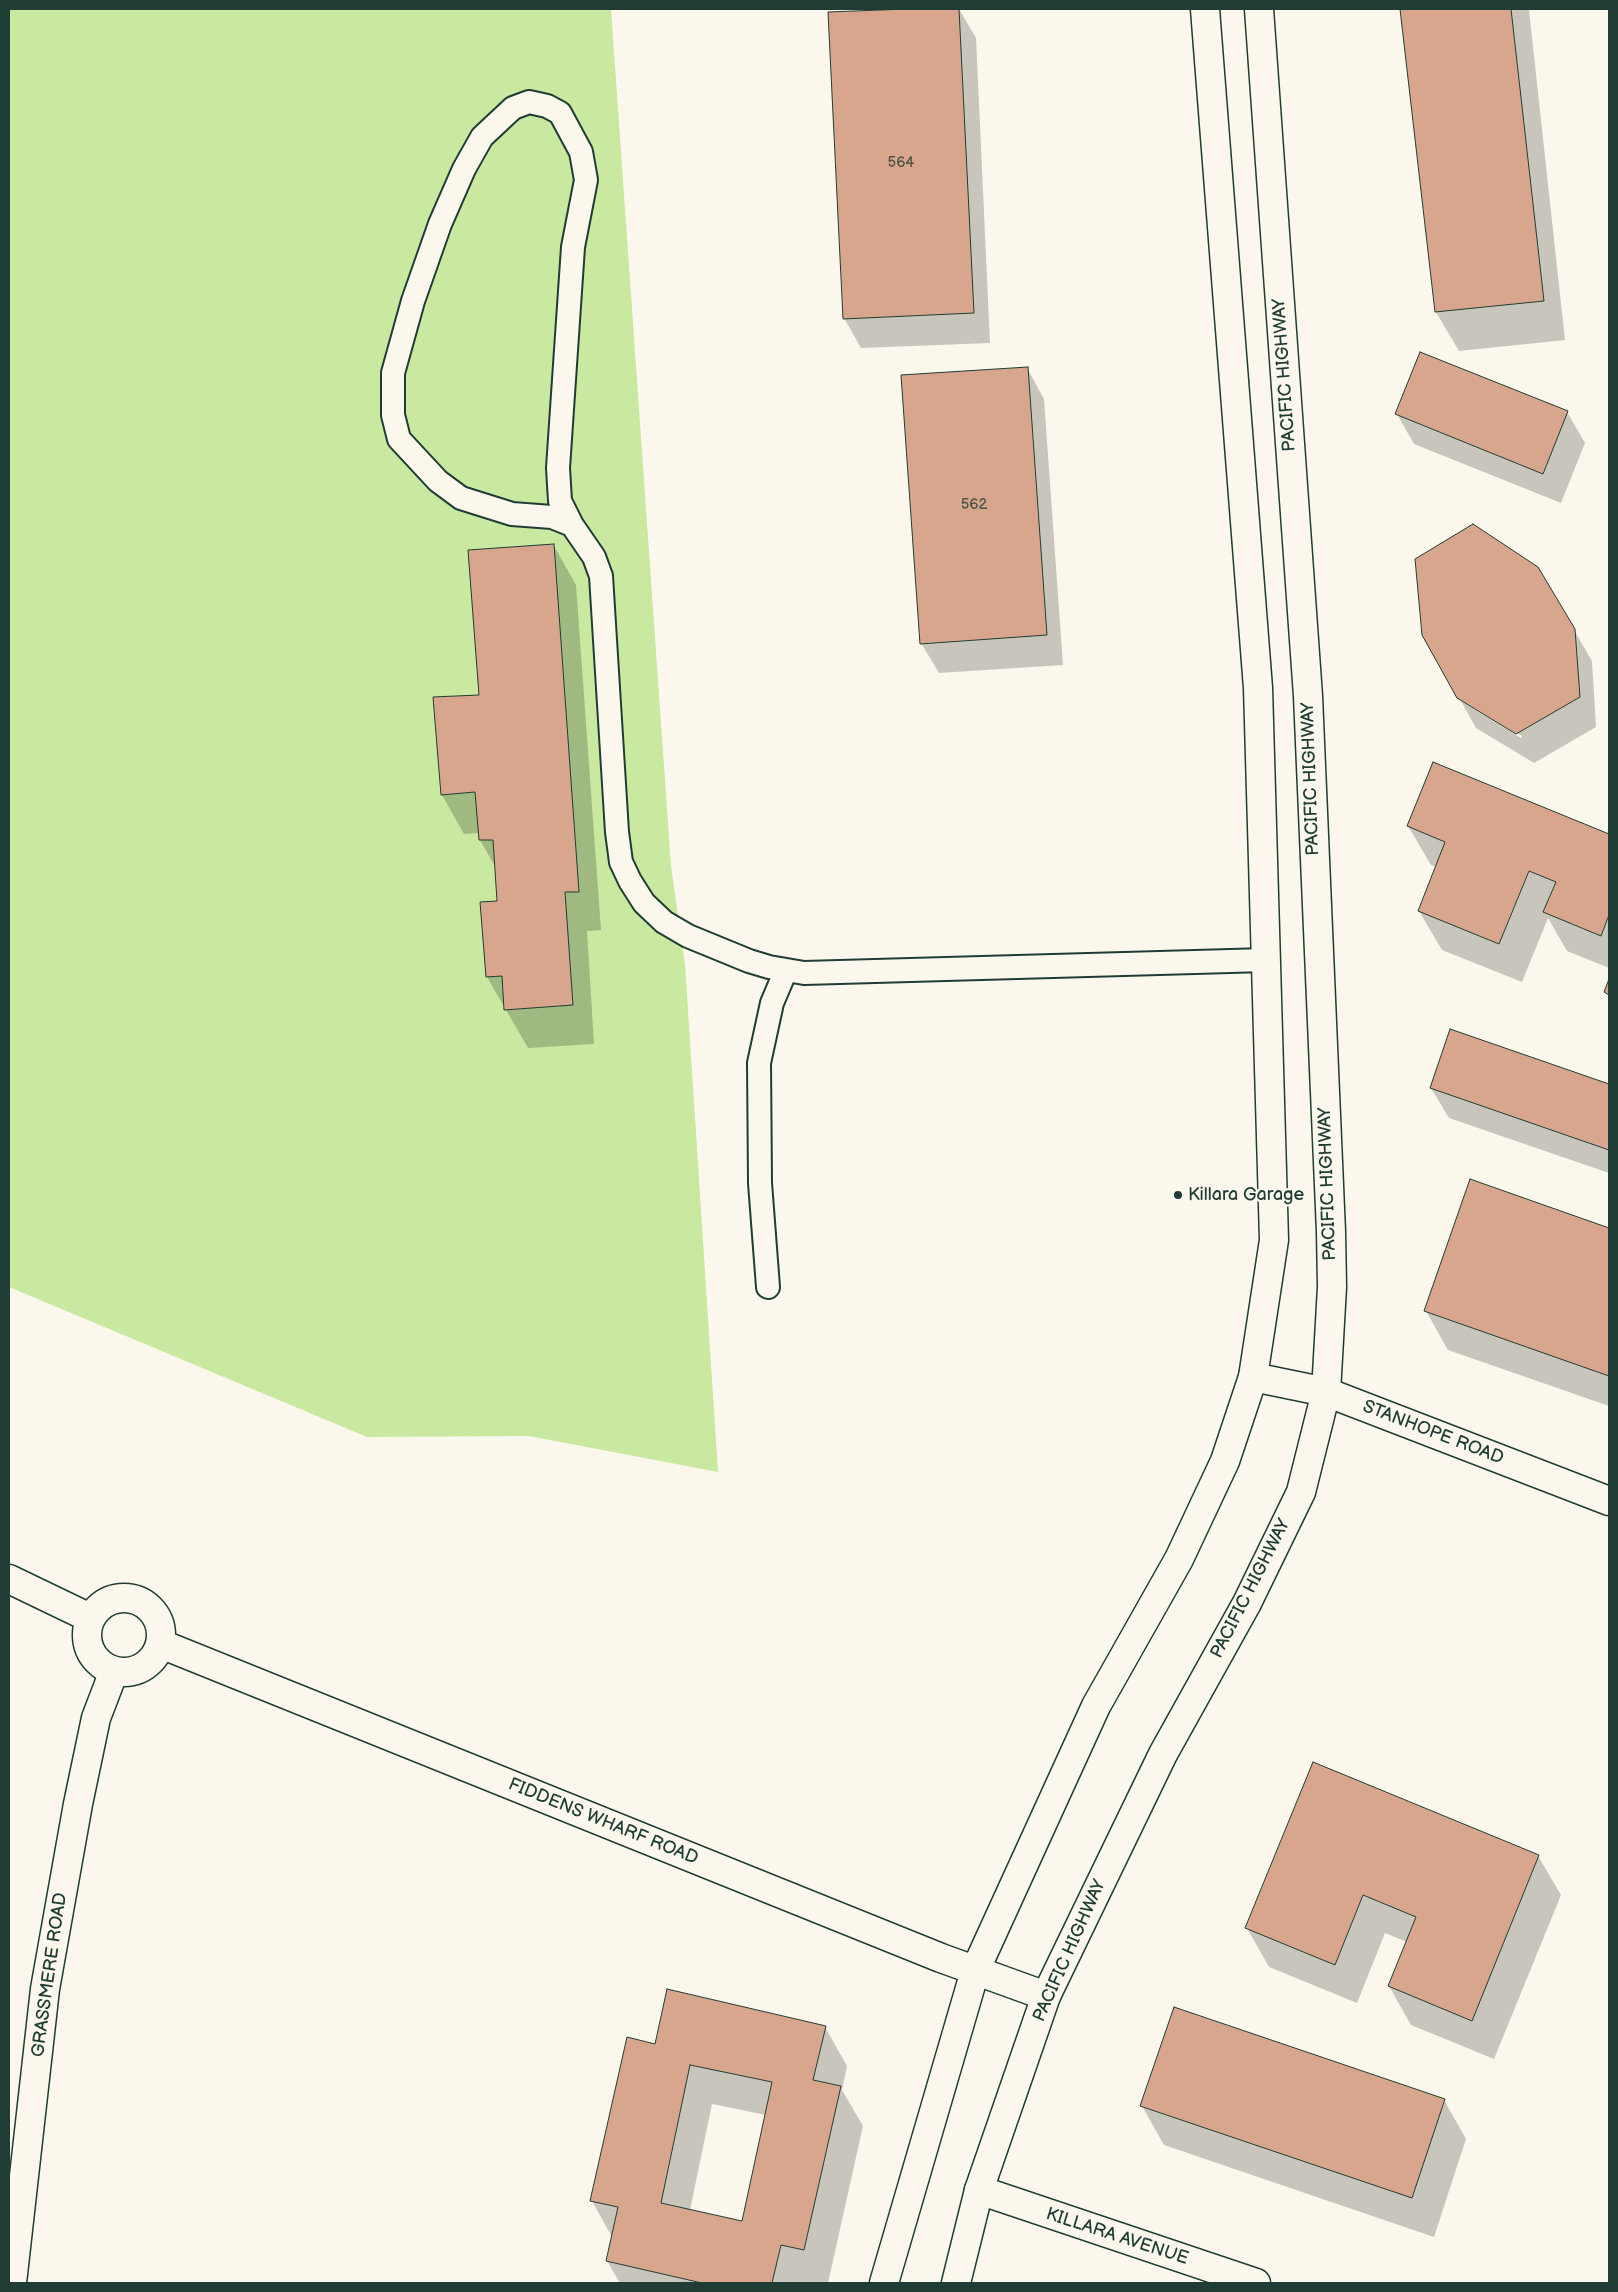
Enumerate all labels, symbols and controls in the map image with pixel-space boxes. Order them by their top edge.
house number: 564 [888,154,914,172]
street label: PACIFIC HIGHWAY [1269,298,1301,452]
house number: 562 [961,496,987,514]
street label: PACIFIC HIGHWAY [1298,702,1324,856]
street label: PACIFIC HIGHWAY [1315,1107,1341,1261]
place label: Killara Garage [1188,1184,1304,1206]
marker: Killara Garage [1172,1189,1184,1201]
street label: STANHOPE ROAD [1360,1396,1506,1470]
street label: PACIFIC HIGHWAY [1207,1516,1295,1662]
street label: FIDDENS WHARF ROAD [505,1774,701,1870]
street label: PACIFIC HIGHWAY [1029,1877,1111,2025]
street label: GRASSMERE ROAD [28,1891,72,2059]
street label: KILLARA AVENUE [1043,2204,1191,2270]

